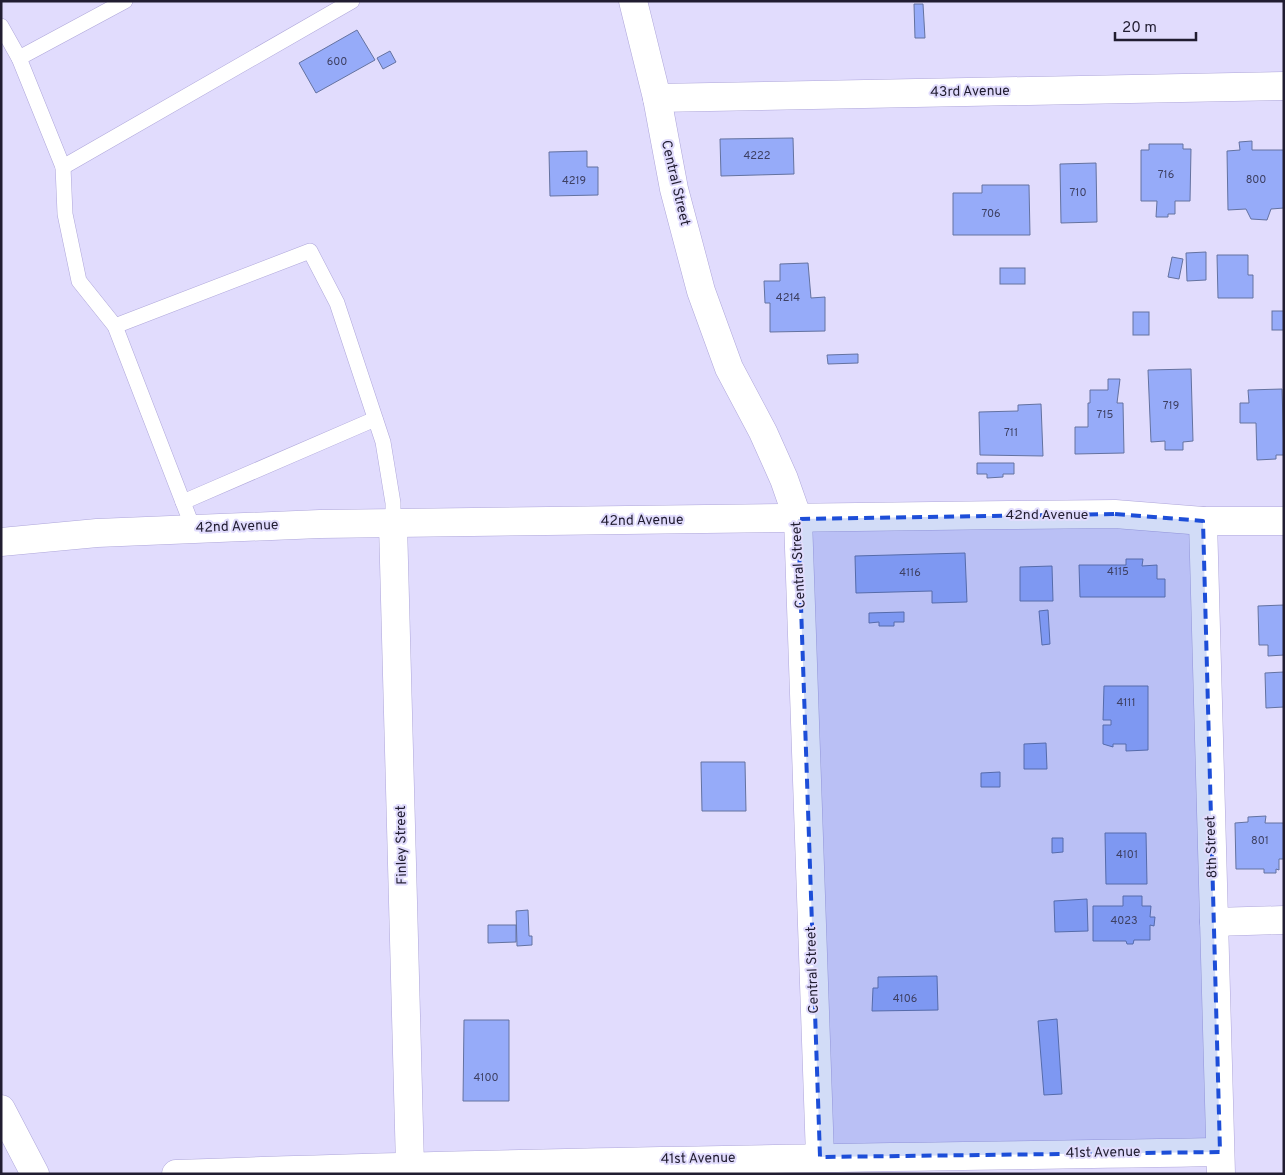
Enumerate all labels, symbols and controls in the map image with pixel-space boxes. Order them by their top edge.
scale bar [1115,10,1196,42]
text: 20 m [1122,19,1157,38]
house number: 600 [327,55,347,69]
street label: 43rd Avenue [930,83,1010,101]
street label: Central Street [657,139,693,227]
house number: 4222 [743,149,771,163]
house number: 716 [1158,168,1174,182]
house number: 800 [1246,173,1266,187]
house number: 4219 [562,174,586,188]
house number: 710 [1069,186,1087,200]
house number: 706 [981,207,1001,221]
house number: 4214 [776,291,800,305]
house number: 719 [1163,399,1179,413]
house number: 715 [1097,408,1114,422]
house number: 711 [1004,426,1018,440]
street label: 42nd Avenue [1006,507,1088,524]
street label: 42nd Avenue [600,512,684,530]
street label: 42nd Avenue [195,517,279,537]
street label: Central Street [788,521,810,609]
house number: 4115 [1107,565,1129,579]
house number: 4116 [899,566,921,580]
house number: 4111 [1116,696,1136,710]
street label: Finley Street [393,805,411,885]
street label: 8th Street [1202,815,1222,879]
house number: 801 [1251,834,1269,848]
house number: 4101 [1116,848,1138,862]
house number: 4023 [1110,914,1138,928]
street label: Central Street [803,926,823,1014]
house number: 4106 [893,992,917,1006]
house number: 4100 [474,1071,498,1085]
street label: 41st Avenue [1065,1144,1141,1162]
street label: 41st Avenue [660,1150,736,1168]

